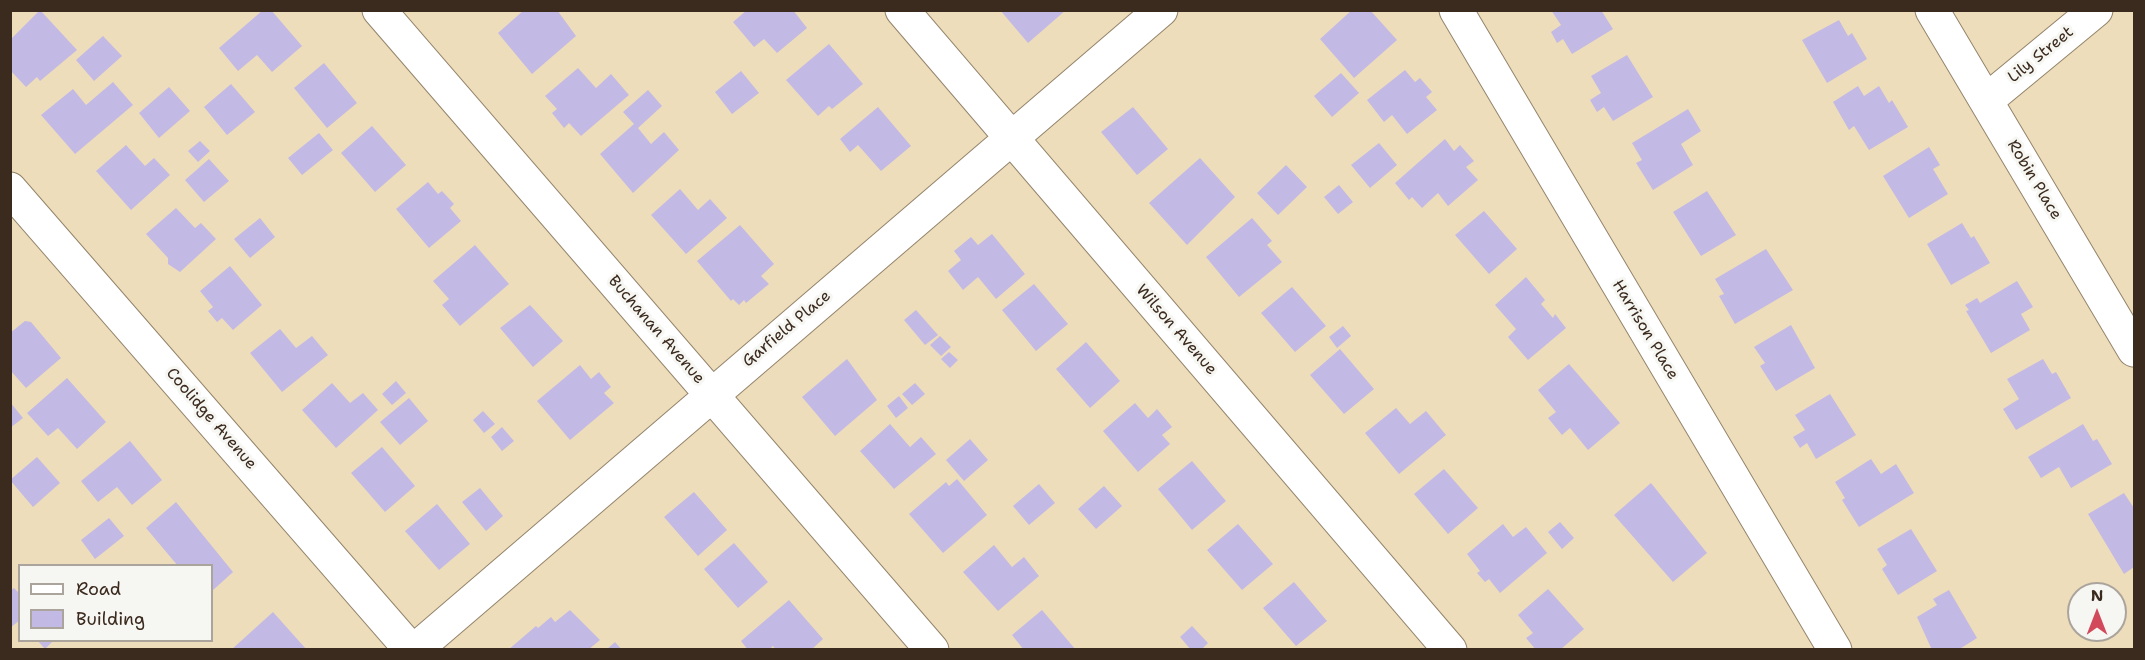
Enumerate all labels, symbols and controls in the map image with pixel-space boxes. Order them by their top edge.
street label: Lily Street [2004,23,2078,87]
street label: Robin Place [2003,137,2065,223]
street label: Buchanan Avenue [604,272,708,388]
street label: Harrison Place [1608,277,1682,383]
street label: Wilson Avenue [1132,281,1220,379]
street label: Garfield Place [739,287,835,371]
street label: Coolidge Avenue [162,364,260,474]
legend [18,564,213,642]
text: Road [76,577,121,601]
north arrow [2067,582,2127,642]
text: N [2091,585,2103,606]
text: Building [76,607,145,631]

